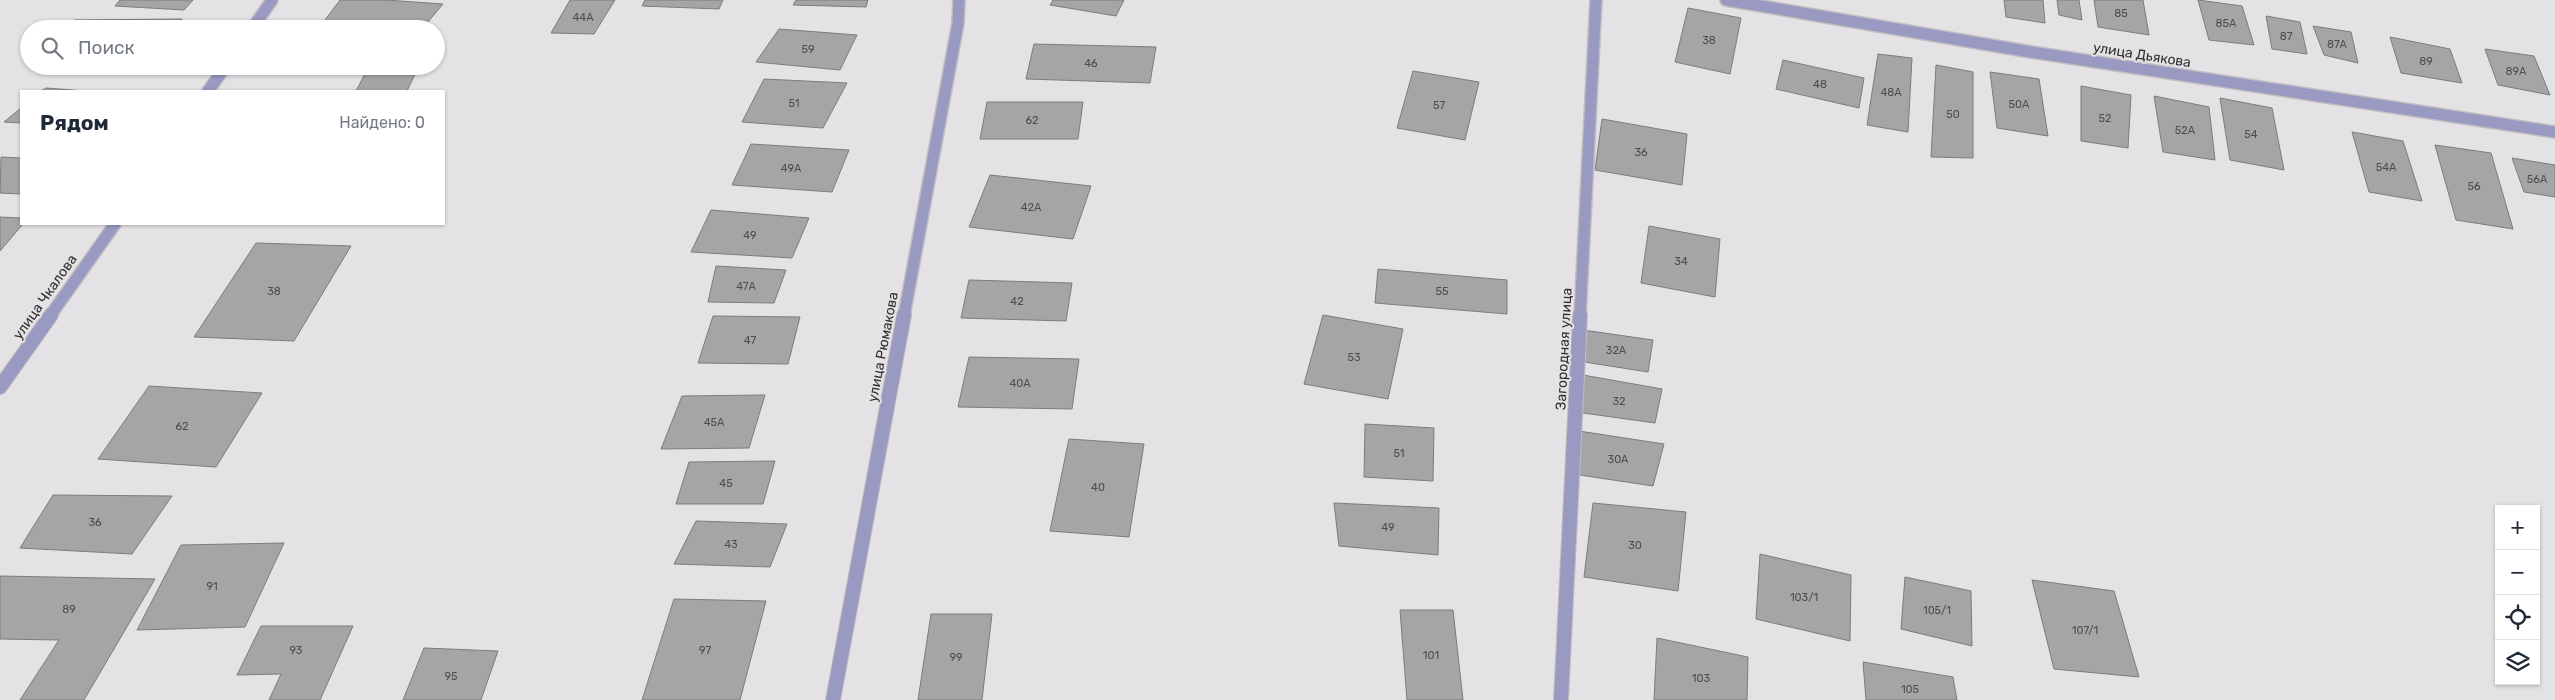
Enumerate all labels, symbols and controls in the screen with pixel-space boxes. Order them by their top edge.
house number: 85 [2114,7,2128,20]
house number: 44А [572,11,594,24]
house number: 85А [2216,17,2237,30]
search box [20,20,445,75]
house number: 87 [2280,30,2293,43]
icon: search [38,34,66,62]
house number: 38 [1702,34,1716,47]
text: Поиск [78,36,135,59]
house number: 87А [2327,38,2348,51]
street label: улица Дьякова [2092,39,2192,71]
house number: 59 [801,43,815,56]
house number: 89 [2419,55,2433,68]
house number: 46 [1084,57,1098,70]
house number: 89А [2506,65,2527,78]
house number: 48 [1813,78,1827,91]
house number: 48А [1880,86,1902,99]
house number: 51 [788,97,800,110]
house number: 50А [2009,98,2030,111]
house number: 57 [1433,99,1445,112]
house number: 50 [1946,108,1960,121]
text: Рядом [40,110,109,135]
house number: 52 [2099,112,2112,125]
text: Найдено: 0 [339,113,425,132]
house number: 62 [1025,114,1039,127]
house number: 52А [2175,124,2196,137]
house number: 54 [2244,128,2258,141]
house number: 36 [1634,146,1648,159]
house number: 54А [2376,161,2397,174]
house number: 49А [781,162,802,175]
house number: 56А [2527,173,2548,186]
house number: 56 [2467,180,2481,193]
house number: 42А [1021,201,1042,214]
house number: 49 [743,229,757,242]
street label: улица Чкалова [9,251,81,343]
house number: 34 [1674,255,1688,268]
house number: 47А [736,280,756,293]
house number: 38 [267,285,281,298]
house number: 55 [1435,285,1449,298]
street label: Загородная улица [1552,287,1576,411]
street label: улица Рюмакова [864,290,902,404]
house number: 42 [1010,295,1024,308]
house number: 47 [744,334,756,347]
house number: 32А [1606,344,1627,357]
house number: 53 [1347,351,1361,364]
house number: 40А [1009,377,1031,390]
house number: 32 [1612,395,1626,408]
house number: 45А [704,416,725,429]
house number: 62 [175,420,189,433]
house number: 51 [1393,447,1405,460]
house number: 30А [1608,453,1629,466]
house number: 45 [719,477,733,490]
house number: 40 [1091,481,1105,494]
map controls [2495,505,2540,685]
button: + [2495,505,2540,550]
house number: 36 [88,516,102,529]
house number: 49 [1381,521,1395,534]
house number: 43 [724,538,738,551]
house number: 30 [1628,539,1642,552]
button: − [2495,550,2540,595]
house number: 91 [206,580,218,593]
house number: 103/1 [1790,591,1818,604]
button: locate [2495,595,2540,640]
house number: 89 [62,603,76,616]
house number: 105/1 [1923,604,1951,617]
house number: 107/1 [2072,624,2098,637]
button: layers [2495,640,2540,685]
house number: 93 [290,644,303,657]
house number: 97 [699,644,711,657]
house number: 101 [1423,649,1439,662]
house number: 99 [949,651,963,664]
house number: 95 [444,670,458,683]
house number: 103 [1692,672,1711,685]
house number: 105 [1901,683,1920,696]

